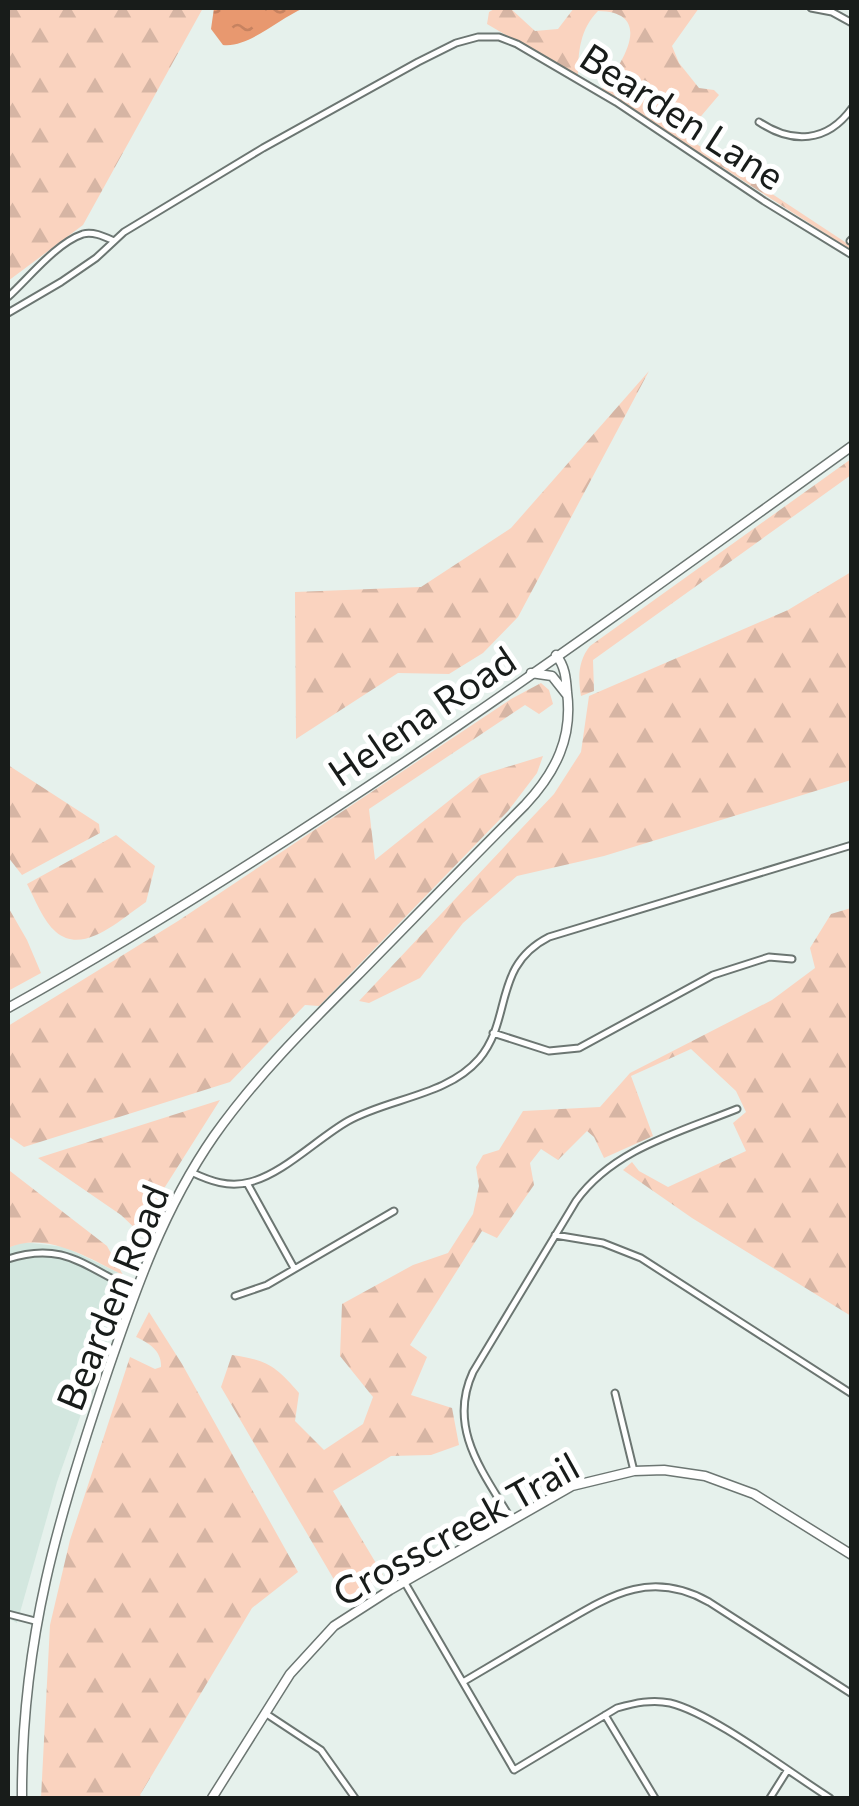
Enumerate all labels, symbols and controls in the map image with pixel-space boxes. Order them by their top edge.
street label: Bearden Lane [572,32,794,198]
street label: Helena Road [318,635,524,795]
street label: Bearden Road [44,1178,178,1416]
street label: Crosscreek Trail [324,1441,586,1615]

